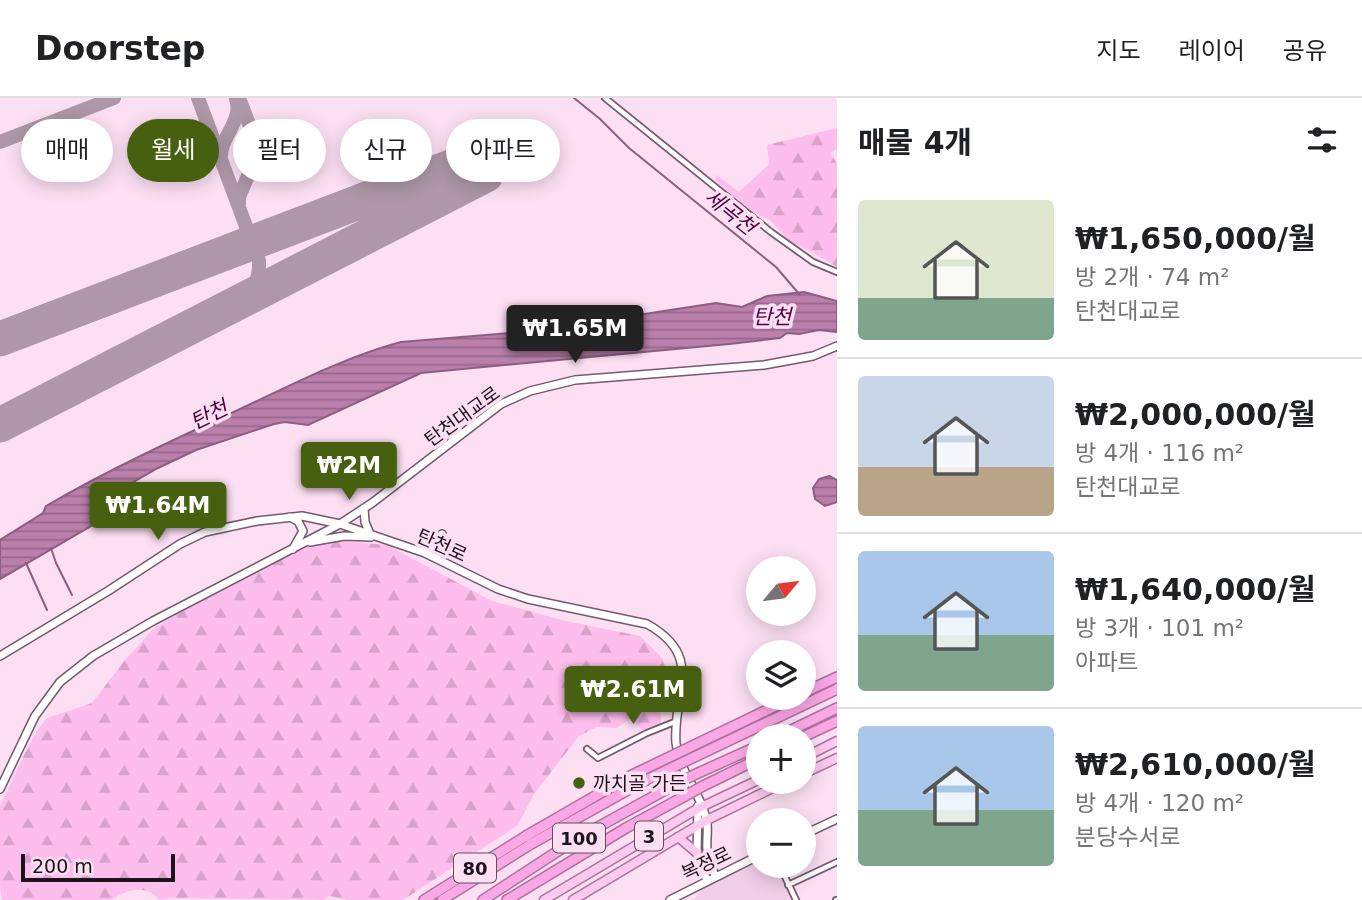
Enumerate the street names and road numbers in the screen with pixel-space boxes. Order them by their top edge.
street label: 탄천대교로 [420,381,504,451]
street label: 탄천로 [414,524,470,566]
road number: 3 [635,822,663,850]
road number: 100 [553,824,605,852]
street label: 복정로 [678,842,734,884]
road number: 80 [454,854,496,882]

